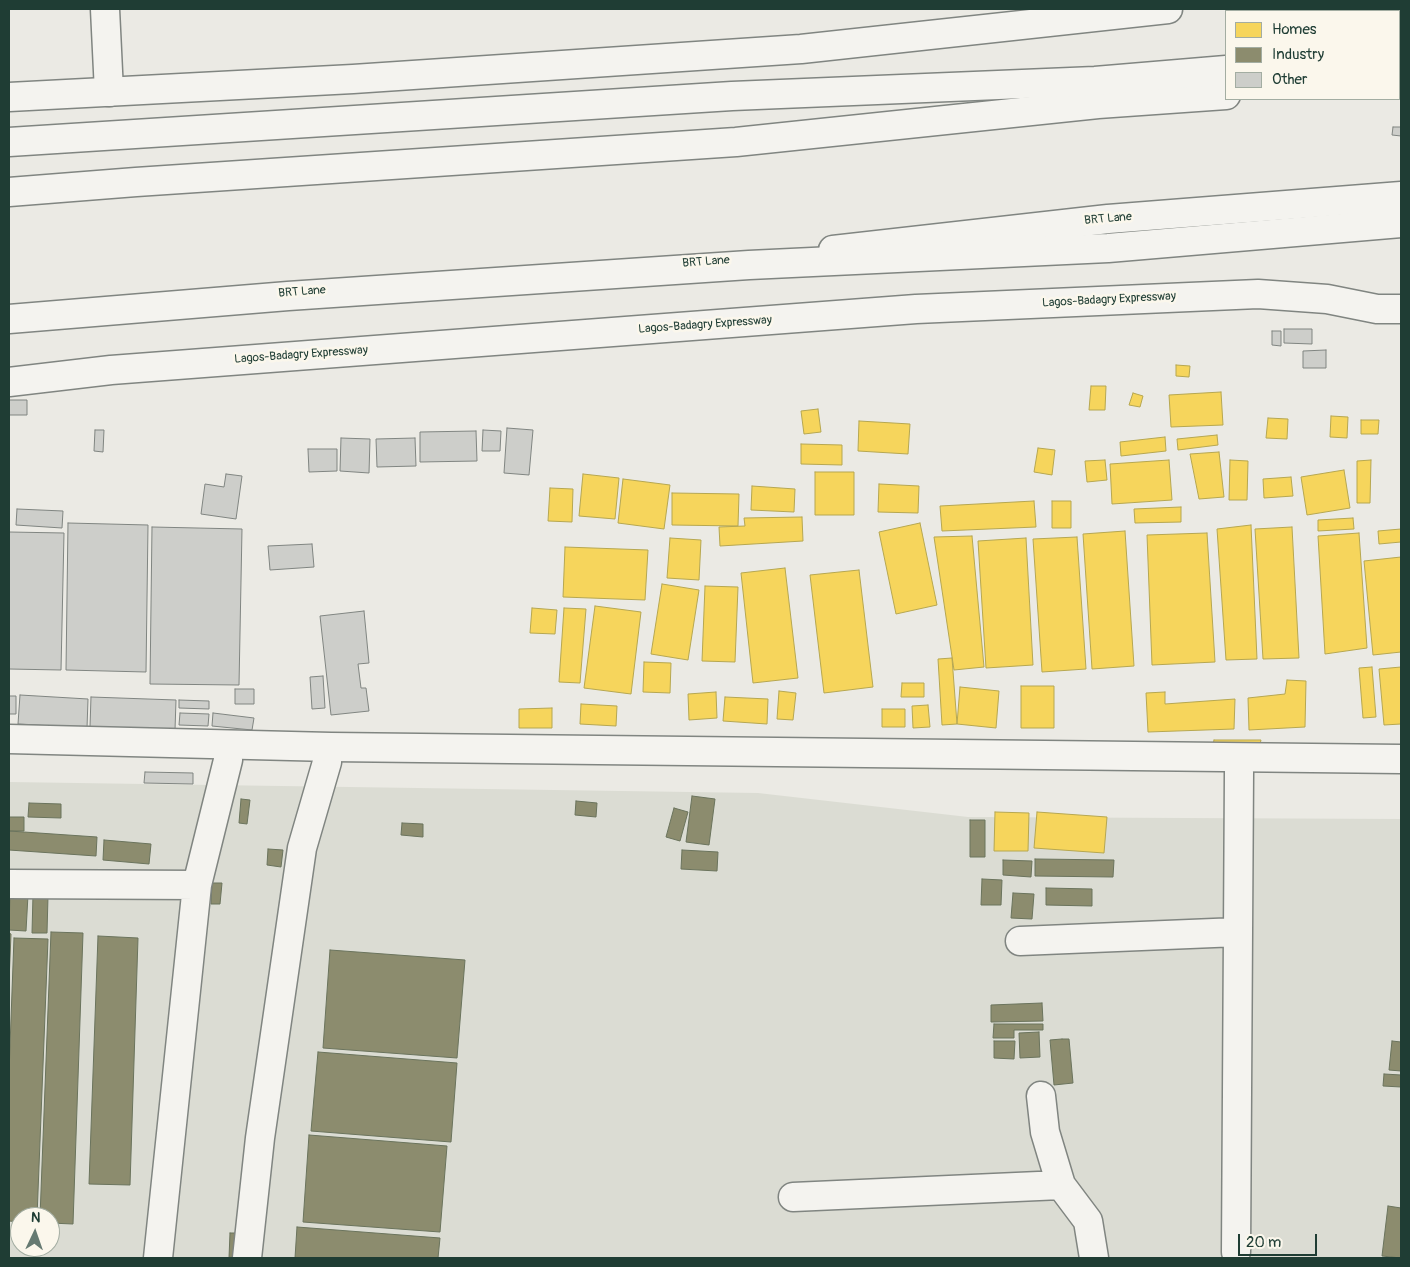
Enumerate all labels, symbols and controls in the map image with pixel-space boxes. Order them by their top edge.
legend [1225,10,1400,100]
text: Homes [1272,20,1317,39]
text: Industry [1272,45,1324,64]
text: Other [1272,70,1307,89]
street label: BRT Lane [1084,210,1132,228]
street label: BRT Lane [682,253,730,271]
street label: BRT Lane [278,283,326,301]
street label: Lagos-Badagry Expressway [1042,289,1176,311]
street label: Lagos-Badagry Expressway [638,313,772,337]
street label: Lagos-Badagry Expressway [234,343,368,367]
north arrow [10,1207,60,1257]
text: N [31,1209,41,1226]
scale bar [1240,1224,1319,1256]
text: 20 m [1246,1233,1281,1252]

